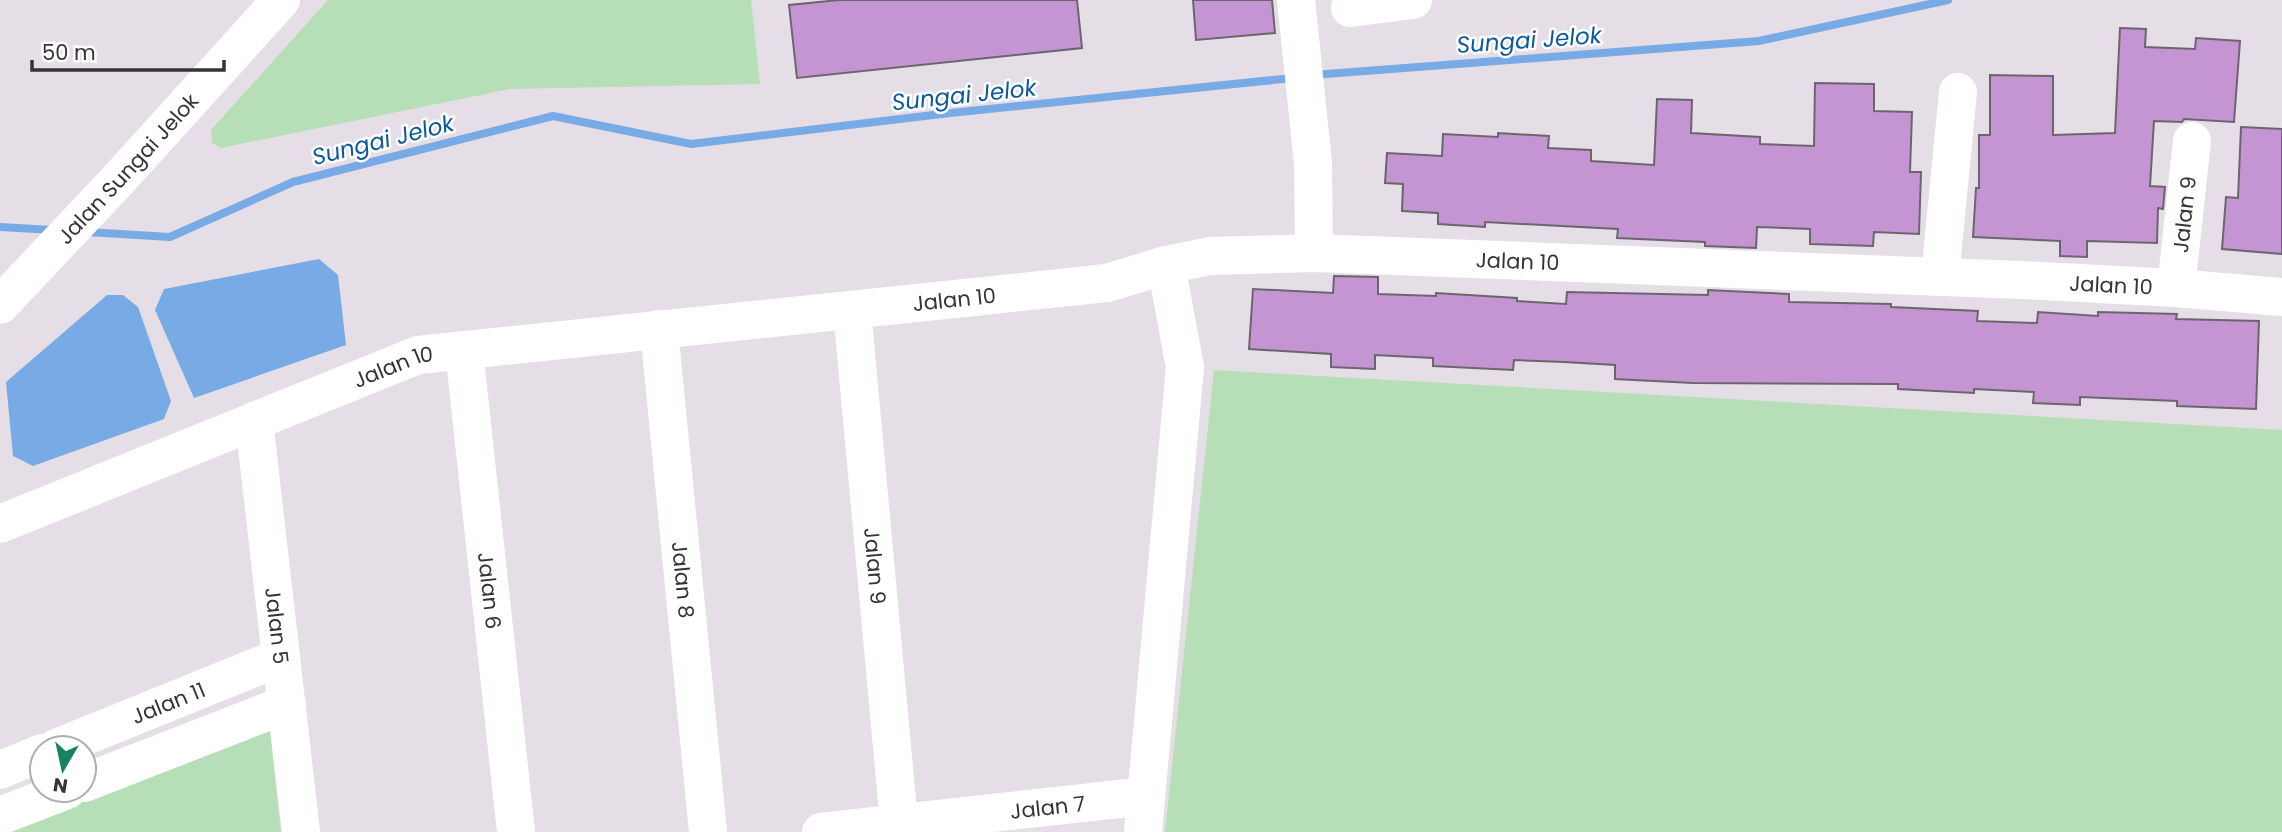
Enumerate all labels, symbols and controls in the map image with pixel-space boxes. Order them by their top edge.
water label: Sungai Jelok [1456,19,1604,61]
scale bar [32,28,224,72]
text: 50 m [42,38,96,67]
water label: Sungai Jelok [890,71,1039,118]
street label: Jalan Sungai Jelok [51,86,205,250]
water label: Sungai Jelok [309,107,458,173]
street label: Jalan 9 [2165,175,2203,254]
street label: Jalan 10 [1475,245,1560,277]
street label: Jalan 10 [2069,268,2154,301]
street label: Jalan 10 [911,280,997,318]
street label: Jalan 10 [349,339,434,394]
street label: Jalan 9 [857,526,893,606]
street label: Jalan 8 [665,540,702,620]
street label: Jalan 6 [471,551,509,630]
street label: Jalan 5 [259,586,296,666]
street label: Jalan 11 [127,675,209,731]
north arrow [28,734,98,804]
text: N [51,771,70,800]
street label: Jalan 7 [1009,788,1087,825]

